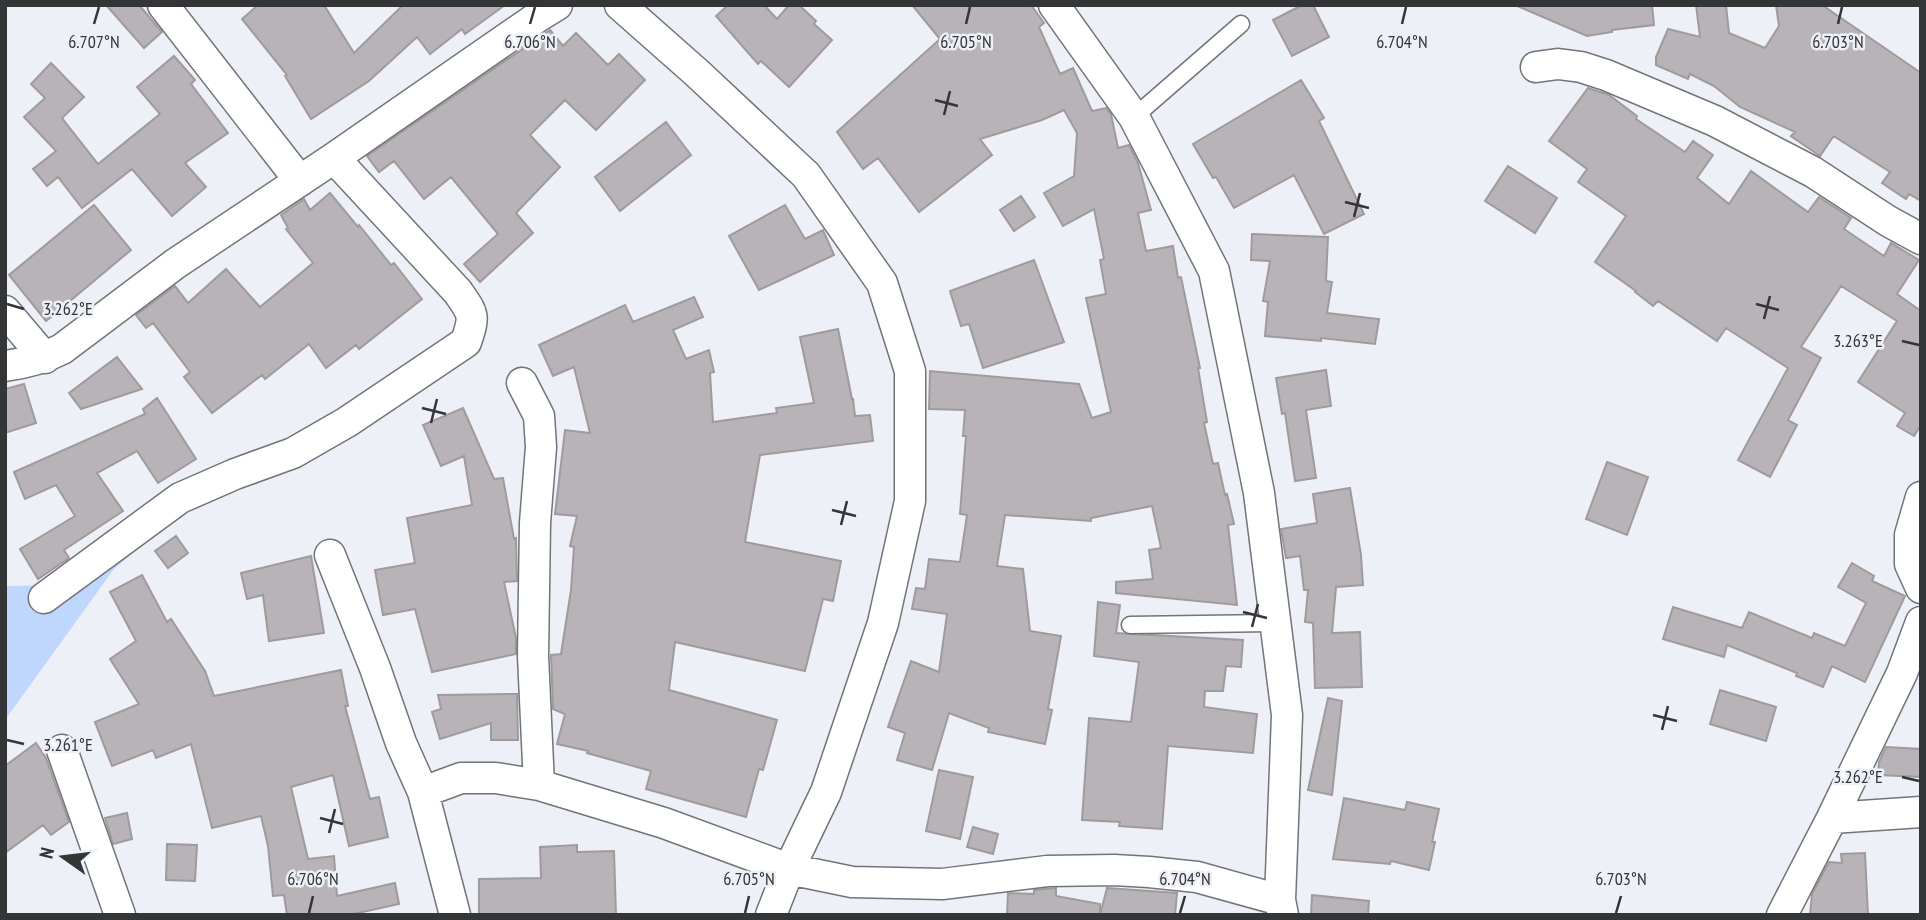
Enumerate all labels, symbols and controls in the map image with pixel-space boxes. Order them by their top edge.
text: 6.707°N [68,30,120,53]
text: 6.706°N [504,30,556,53]
text: 6.705°N [940,30,992,53]
text: 6.704°N [1376,30,1428,53]
text: 6.703°N [1812,30,1864,53]
text: 3.262°E [43,297,93,320]
text: 3.263°E [1833,329,1883,352]
text: 3.261°E [43,733,93,756]
text: 3.262°E [1833,765,1883,788]
north arrow [28,822,98,892]
text: N [34,845,59,861]
text: 6.706°N [287,867,339,890]
text: 6.705°N [723,867,775,890]
text: 6.704°N [1159,867,1211,890]
text: 6.703°N [1595,867,1647,890]

